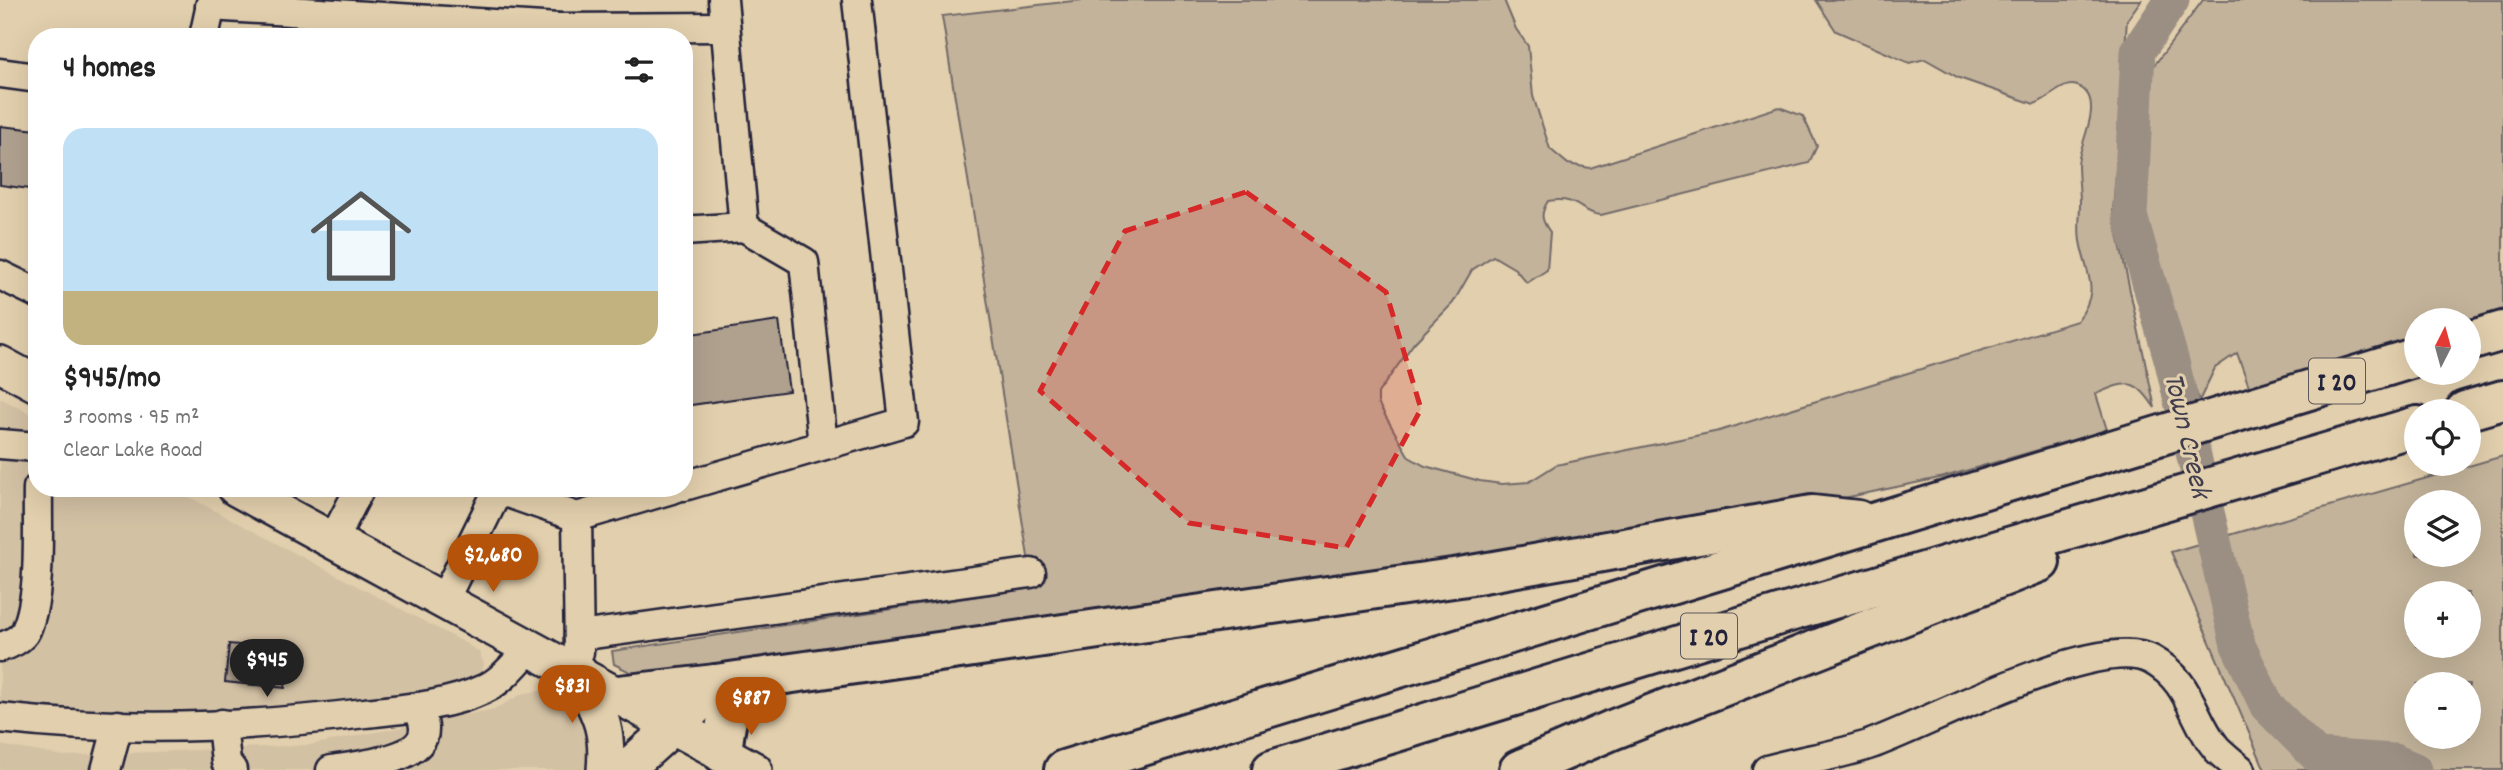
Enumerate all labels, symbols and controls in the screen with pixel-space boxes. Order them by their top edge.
text: 4 homes [63,49,156,92]
icon: filters [620,51,658,89]
icon: home [298,173,424,299]
north arrow [2404,308,2482,385]
map controls [2404,308,2481,749]
road number: I 20 [2309,358,2365,404]
text: $945/mo [63,359,161,402]
water label: Town Creek [2149,369,2220,506]
button: locate [2404,399,2481,476]
text: 3 rooms · 95 m² [63,402,199,435]
text: Clear Lake Road [63,435,203,468]
button: layers [2404,490,2481,567]
pin: $2,680 [436,534,550,594]
text: $2,680 [463,540,523,573]
button: + [2404,581,2481,658]
road number: I 20 [1681,614,1737,658]
pin: $945 [226,640,308,699]
text: $945 [246,645,288,678]
pin: $831 [531,666,613,725]
text: $831 [554,671,590,704]
button: − [2404,672,2481,749]
pin: $887 [710,678,792,737]
text: $887 [732,683,770,716]

